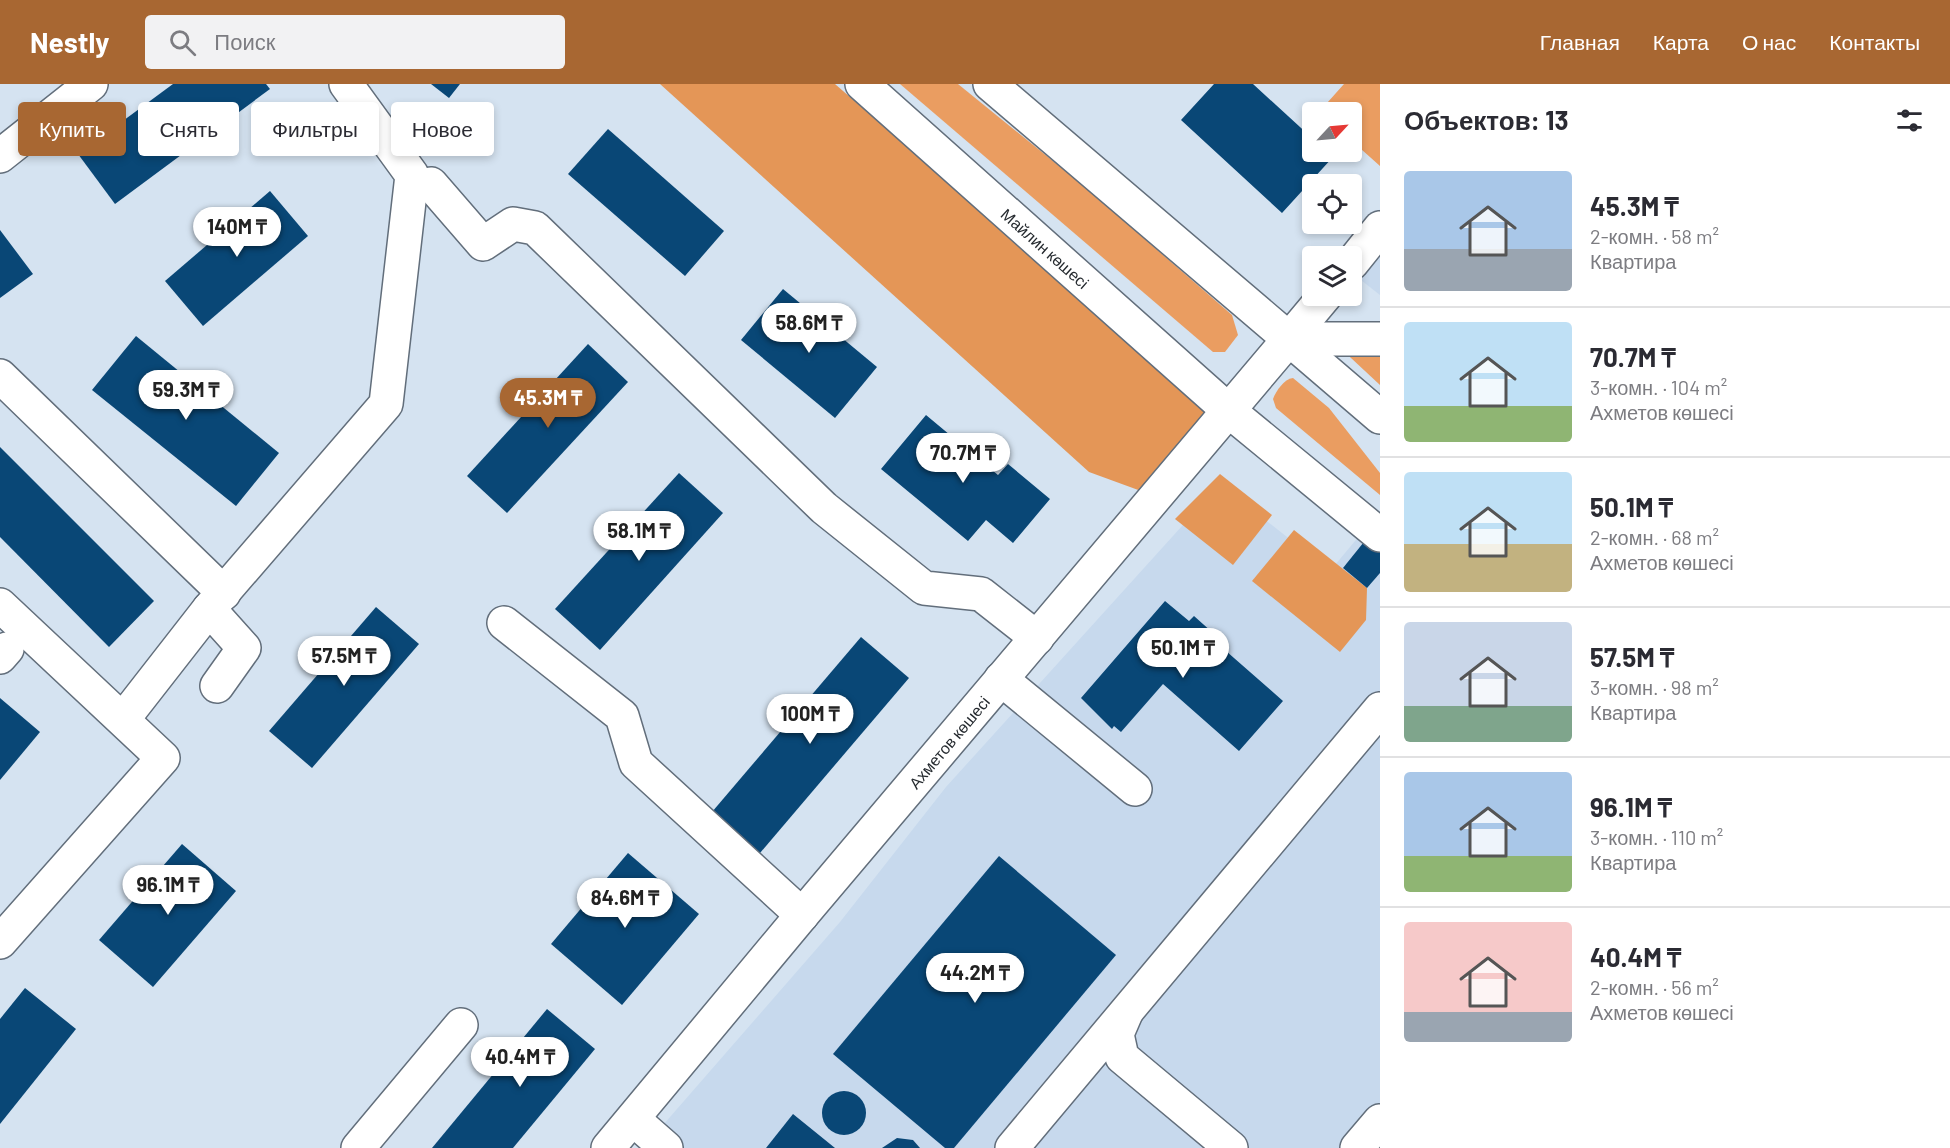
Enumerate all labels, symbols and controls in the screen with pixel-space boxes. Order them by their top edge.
search box [145,15,565,69]
text: Nestly [30,25,109,59]
icon: search [166,26,199,59]
text: Поиск [214,28,275,54]
text: Главная [1540,29,1620,54]
text: Карта [1653,29,1709,54]
text: О нас [1742,29,1796,54]
text: Контакты [1829,29,1920,54]
chip: Купить [18,102,126,156]
chip: Снять [138,102,239,156]
chip: Фильтры [251,102,379,156]
chip: Новое [391,102,494,156]
north arrow [1302,102,1362,162]
map controls [1302,102,1362,306]
text: Объектов: 13 [1404,104,1569,135]
icon: filters [1893,104,1926,137]
button: locate [1302,174,1362,234]
text: 45.3M ₸ [1590,190,1679,221]
icon: home [1452,195,1524,267]
street label: Майлин көшесі [998,204,1093,292]
pin: 140M ₸ [188,207,286,258]
text: 140M ₸ [207,214,267,238]
text: 2-комн. · 58 m² [1590,224,1719,248]
button: layers [1302,246,1362,306]
text: Квартира [1590,249,1676,273]
pin: 58.6M ₸ [754,303,864,354]
text: 58.6M ₸ [776,310,842,334]
text: 70.7M ₸ [1590,341,1676,372]
icon: home [1452,346,1524,418]
pin: 59.3M ₸ [131,370,241,421]
text: 3-комн. · 104 m² [1590,375,1727,399]
text: 59.3M ₸ [153,377,219,401]
pin: 45.3M ₸ [493,378,603,429]
text: 45.3M ₸ [514,385,582,409]
text: Ахметов көшесі [1590,400,1734,424]
pin: 70.7M ₸ [908,433,1018,484]
text: 70.7M ₸ [930,440,996,464]
text: 50.1M ₸ [1590,491,1673,522]
icon: home [1452,496,1524,568]
pin: 58.1M ₸ [584,511,694,562]
text: 58.1M ₸ [607,518,671,542]
text: 2-комн. · 68 m² [1590,525,1719,549]
text: Ахметов көшесі [1590,550,1734,574]
pin: 50.1M ₸ [1128,628,1238,679]
text: 50.1M ₸ [1151,635,1215,659]
pin: 57.5M ₸ [289,636,399,687]
text: 57.5M ₸ [1590,641,1674,672]
text: 57.5M ₸ [312,643,376,667]
icon: home [1452,646,1524,718]
text: 3-комн. · 98 m² [1590,675,1719,699]
street label: Ахметов көшесі [904,692,993,792]
pin: 100M ₸ [761,694,859,745]
text: Квартира [1590,700,1676,724]
text: 100M ₸ [780,701,840,725]
text: 96.1M ₸ [1590,791,1672,822]
icon: home [1452,796,1524,868]
text: 3-комн. · 110 m² [1590,825,1723,849]
text: Квартира [1590,850,1676,874]
pin: 96.1M ₸ [113,865,223,916]
text: 96.1M ₸ [136,872,200,896]
pin: 84.6M ₸ [570,878,680,929]
text: 84.6M ₸ [591,885,659,909]
text: 40.4M ₸ [1590,941,1681,972]
icon: home [1452,946,1524,1018]
pin: 44.2M ₸ [920,953,1030,1004]
text: 44.2M ₸ [940,960,1010,984]
text: 2-комн. · 56 m² [1590,975,1719,999]
text: Ахметов көшесі [1590,1000,1734,1024]
pin: 40.4M ₸ [465,1037,575,1088]
text: 40.4M ₸ [485,1044,555,1068]

